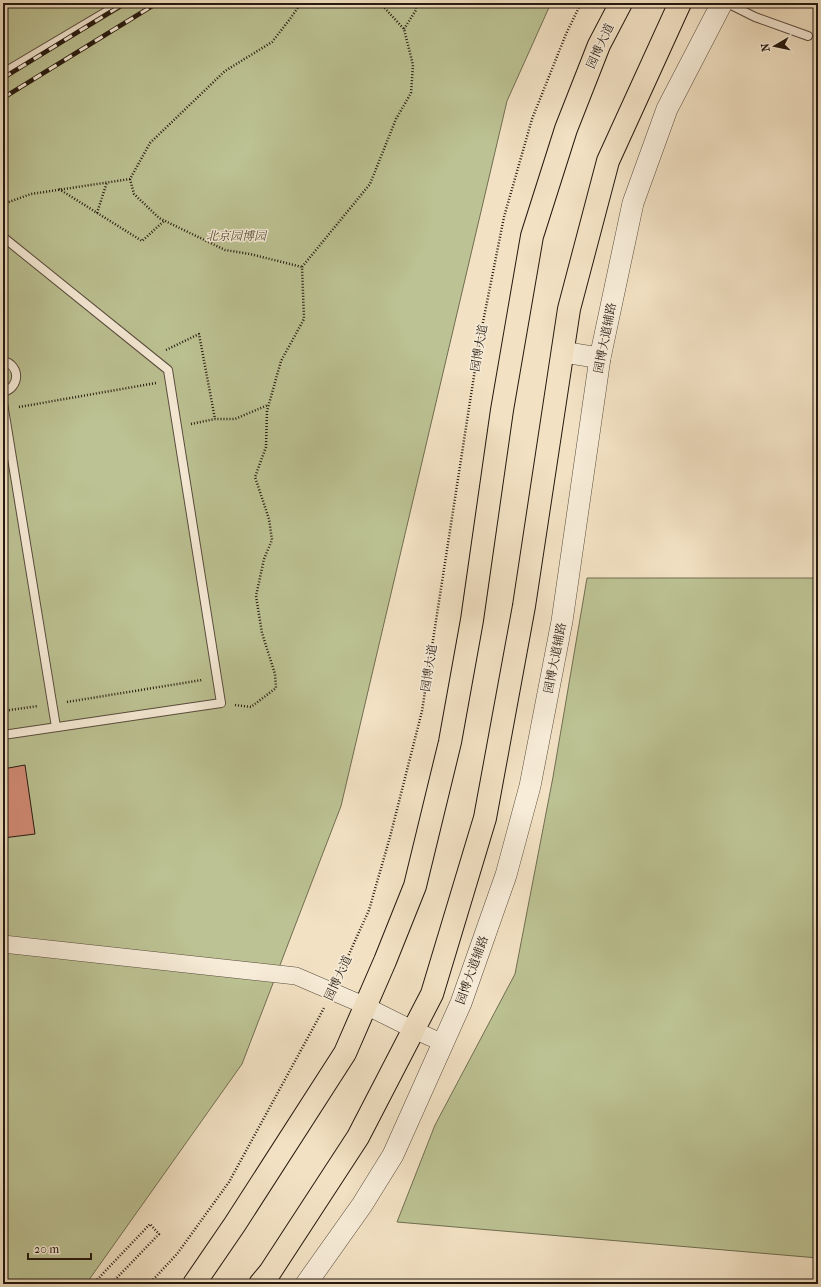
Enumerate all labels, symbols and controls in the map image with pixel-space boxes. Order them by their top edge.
street label: 园博大道 [584,21,616,71]
north arrow [755,26,795,66]
text: N [758,42,773,53]
park label: 北京园博园 [206,229,268,243]
street label: 园博大道辅路 [591,301,619,375]
street label: 园博大道 [468,323,490,373]
street label: 园博大道辅路 [541,621,569,695]
street label: 园博大道 [418,643,440,693]
street label: 园博大道辅路 [453,934,491,1006]
street label: 园博大道 [322,953,354,1003]
scale bar [28,1235,91,1261]
text: 20 m [34,1242,59,1256]

